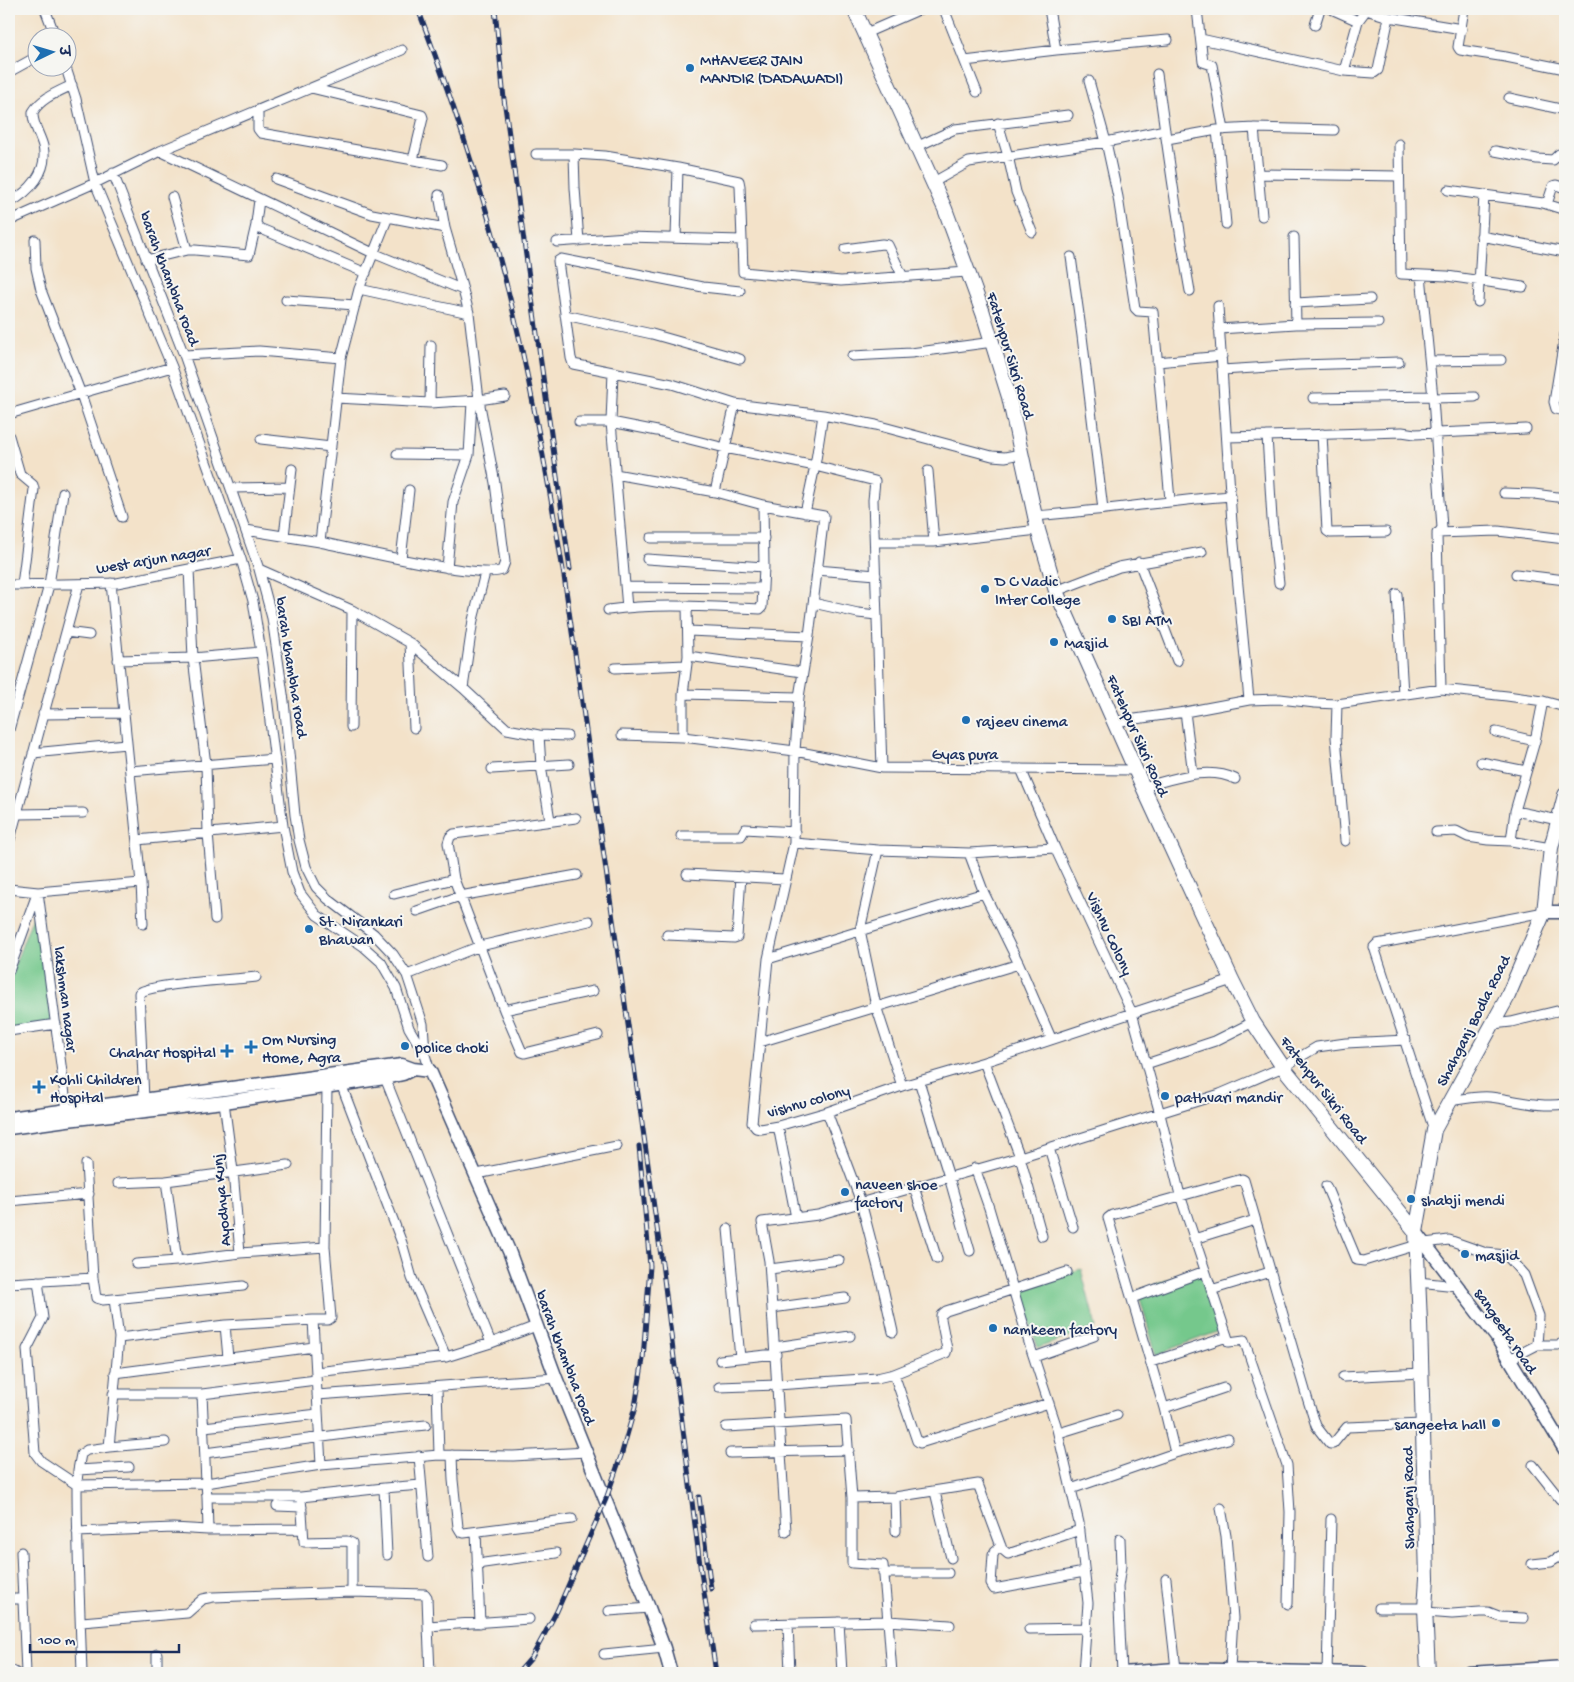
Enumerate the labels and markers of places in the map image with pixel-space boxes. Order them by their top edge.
place label: MHAVEER JAIN MANDIR (DADAWADI) [700,53,844,90]
marker: MHAVEER JAIN MANDIR (DADAWADI) [684,62,696,74]
place label: D C Vadic Inter College [994,574,1081,611]
marker: D C Vadic Inter College [979,583,991,595]
marker: SBI ATM [1106,613,1118,625]
place label: SBI ATM [1122,613,1173,632]
marker: Masjid [1048,636,1060,648]
place label: Masjid [1064,636,1109,655]
marker: rajeev cinema [960,714,972,726]
place label: rajeev cinema [976,714,1069,733]
place label: St. Nirankari Bhawan [318,914,403,951]
marker: St. Nirankari Bhawan [303,923,315,935]
place label: Om Nursing Home, Agra [262,1032,342,1069]
marker: Om Nursing Home, Agra [244,1040,258,1054]
marker: police choki [399,1040,411,1052]
place label: police choki [414,1040,489,1059]
marker: Chahar Hospital [220,1044,234,1058]
place label: Chahar Hospital [109,1045,216,1064]
place label: Kohli Children Hospital [50,1072,142,1109]
marker: Kohli Children Hospital [32,1080,46,1094]
marker: pathvari mandir [1159,1090,1171,1102]
place label: pathvari mandir [1174,1090,1283,1109]
place label: naveen shoe factory [854,1177,938,1214]
marker: naveen shoe factory [839,1186,851,1198]
marker: shabji mendi [1405,1193,1417,1205]
place label: shabji mendi [1421,1193,1505,1212]
marker: masjid [1459,1248,1471,1260]
place label: masjid [1475,1248,1520,1267]
marker: namkeem factory [987,1322,999,1334]
place label: namkeem factory [1003,1322,1117,1341]
place label: sangeeta hall [1394,1417,1486,1436]
marker: sangeeta hall [1490,1417,1502,1429]

